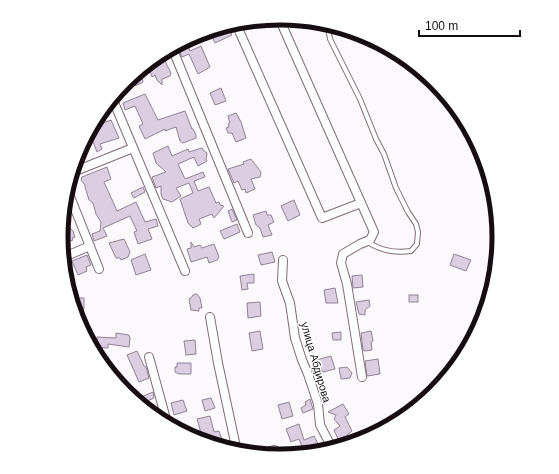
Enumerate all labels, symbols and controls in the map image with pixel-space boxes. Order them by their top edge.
scale bar [419,12,520,38]
text: 100 m [425,19,458,33]
street label: улица Абдирова [299,320,333,404]

